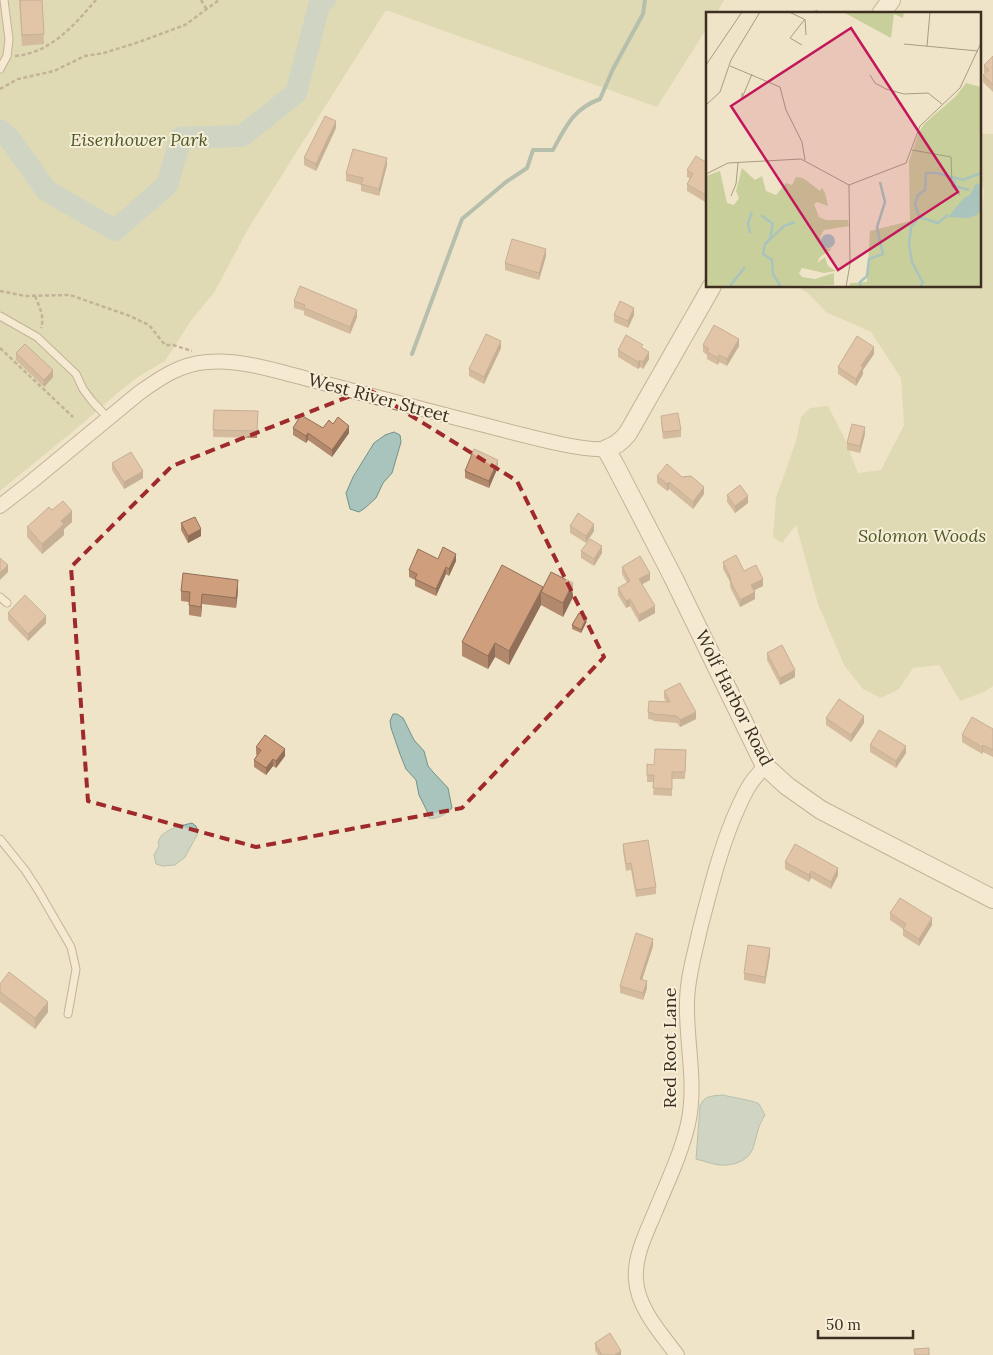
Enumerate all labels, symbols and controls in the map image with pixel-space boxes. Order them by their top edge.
inset map [706,12,980,288]
park label: Eisenhower Park [70,128,208,151]
street label: West River Street [306,368,452,427]
park label: Solomon Woods [858,524,986,547]
street label: Wolf Harbor Road [690,626,779,770]
street label: Red Root Lane [658,987,681,1109]
scale bar [818,1308,913,1340]
text: 50 m [826,1315,861,1334]

